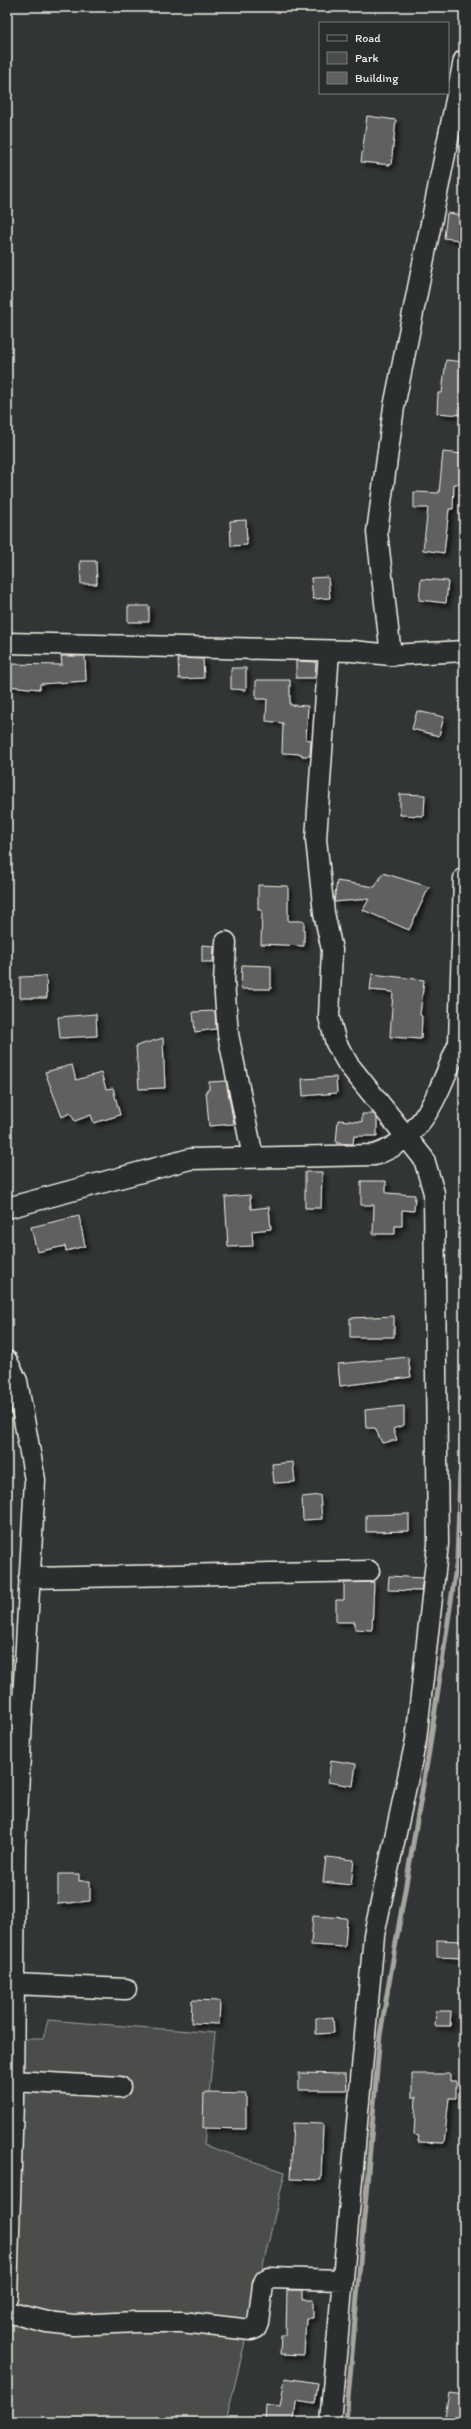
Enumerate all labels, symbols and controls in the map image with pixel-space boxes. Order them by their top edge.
legend [319,22,449,94]
text: Road [355,31,381,45]
text: Park [355,51,379,65]
text: Building [355,71,399,85]

